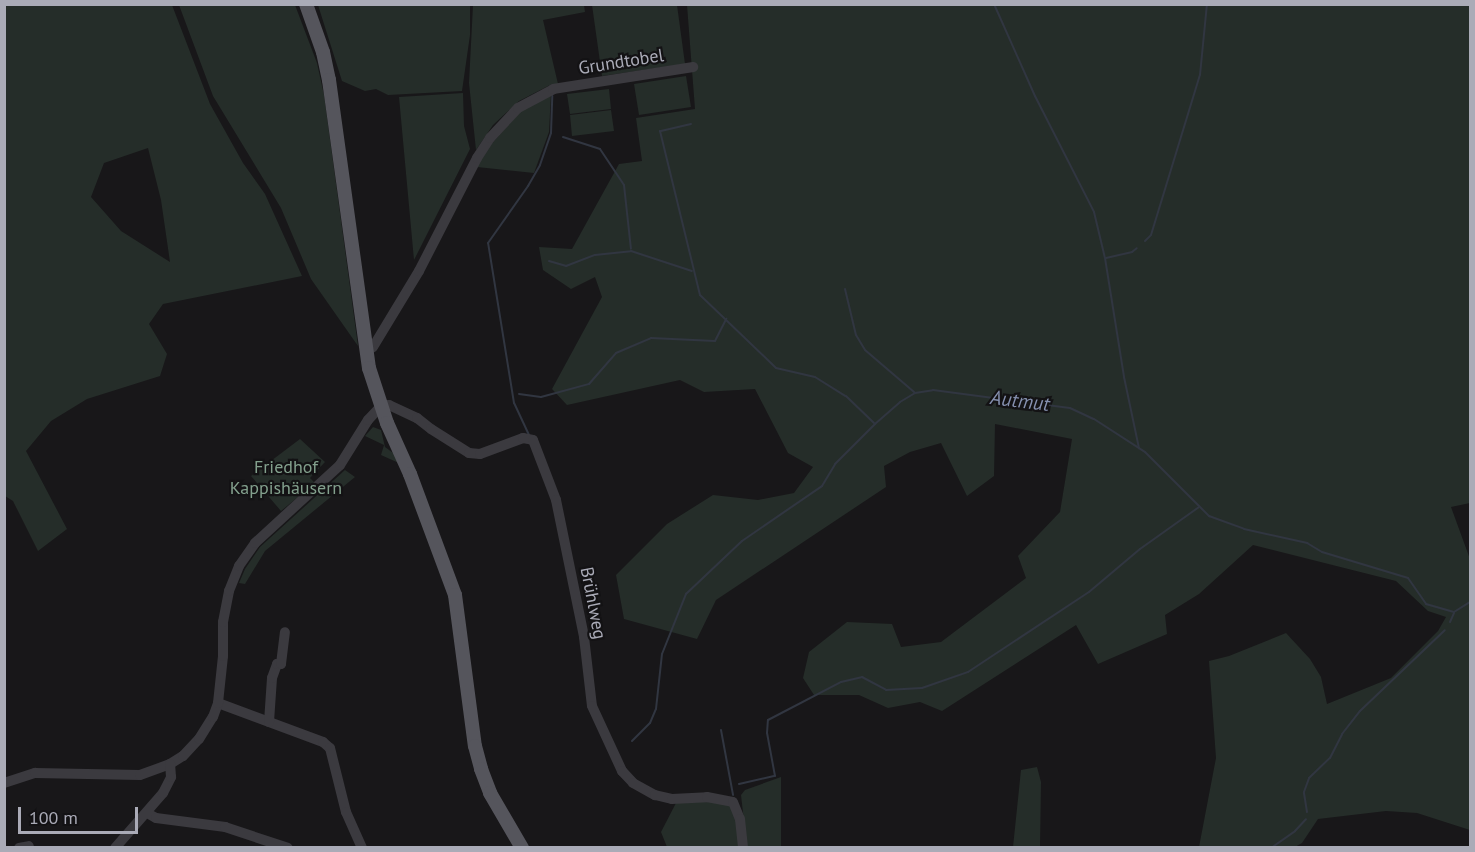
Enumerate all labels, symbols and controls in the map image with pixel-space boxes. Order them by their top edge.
street label: Grundtobel [577,45,665,79]
water label: Autmut [989,385,1051,417]
park label: Friedhof Kappishäusern [230,457,342,500]
street label: Brühlweg [575,565,611,641]
scale bar [21,795,141,833]
text: 100 m [29,806,78,829]

